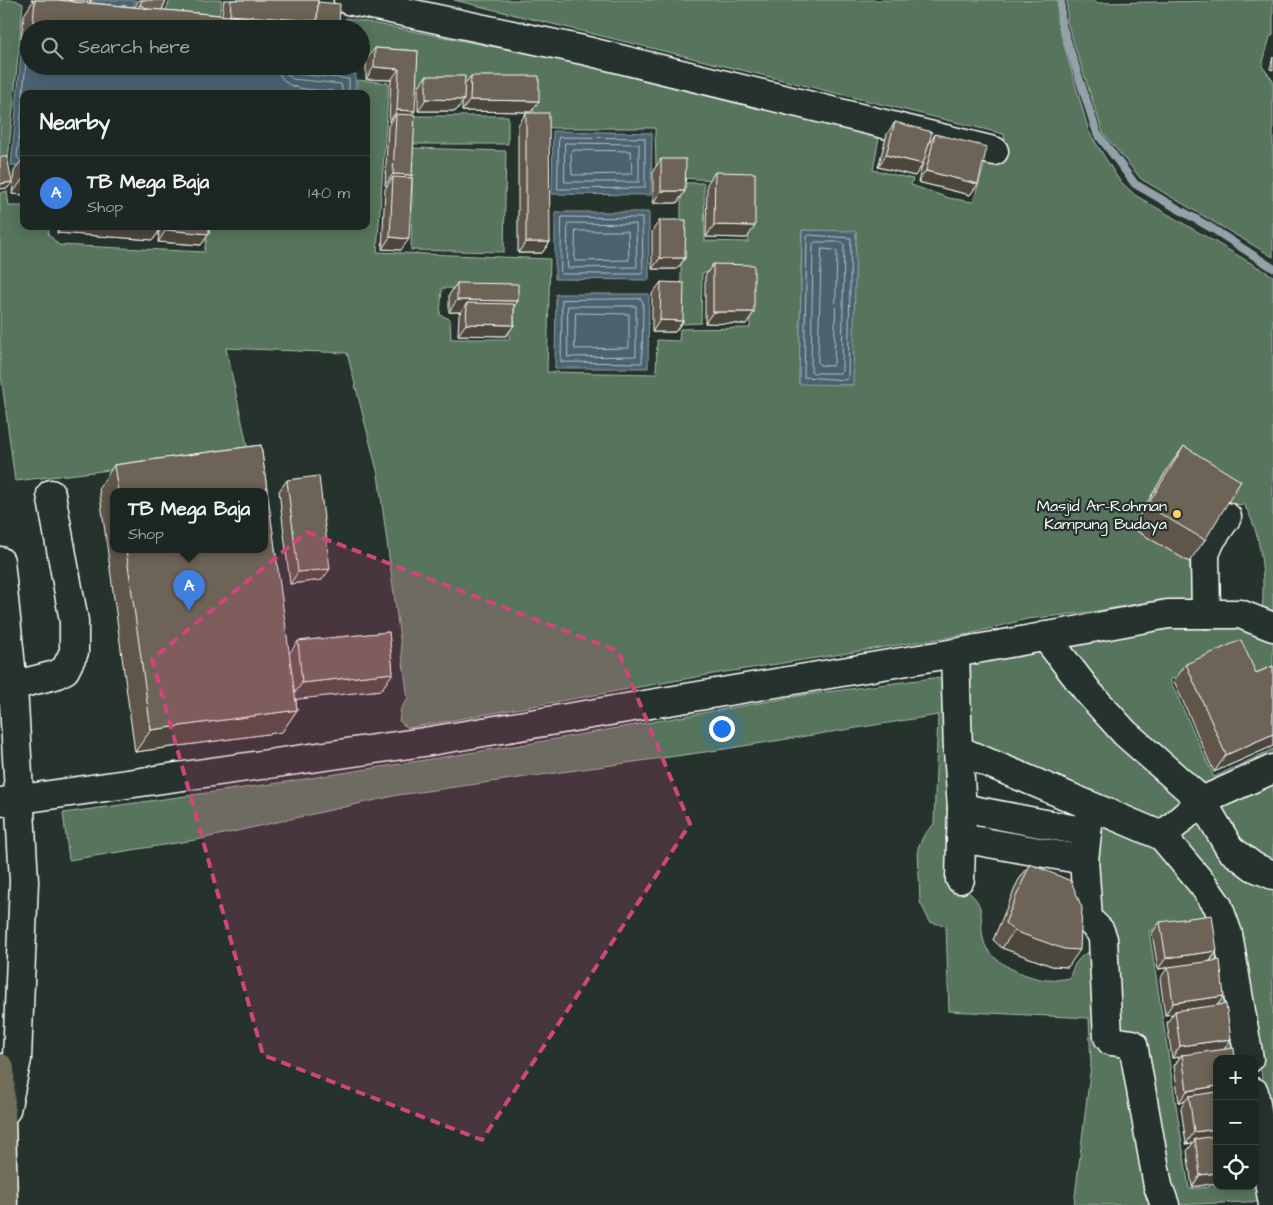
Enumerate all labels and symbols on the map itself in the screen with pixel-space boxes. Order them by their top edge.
place label: Masjid Ar-Rohman Kampung Budaya [1037,495,1167,536]
marker: Masjid Ar-Rohman Kampung Budaya [1171,508,1183,520]
pin: A [173,570,205,611]
your location [709,716,735,742]

